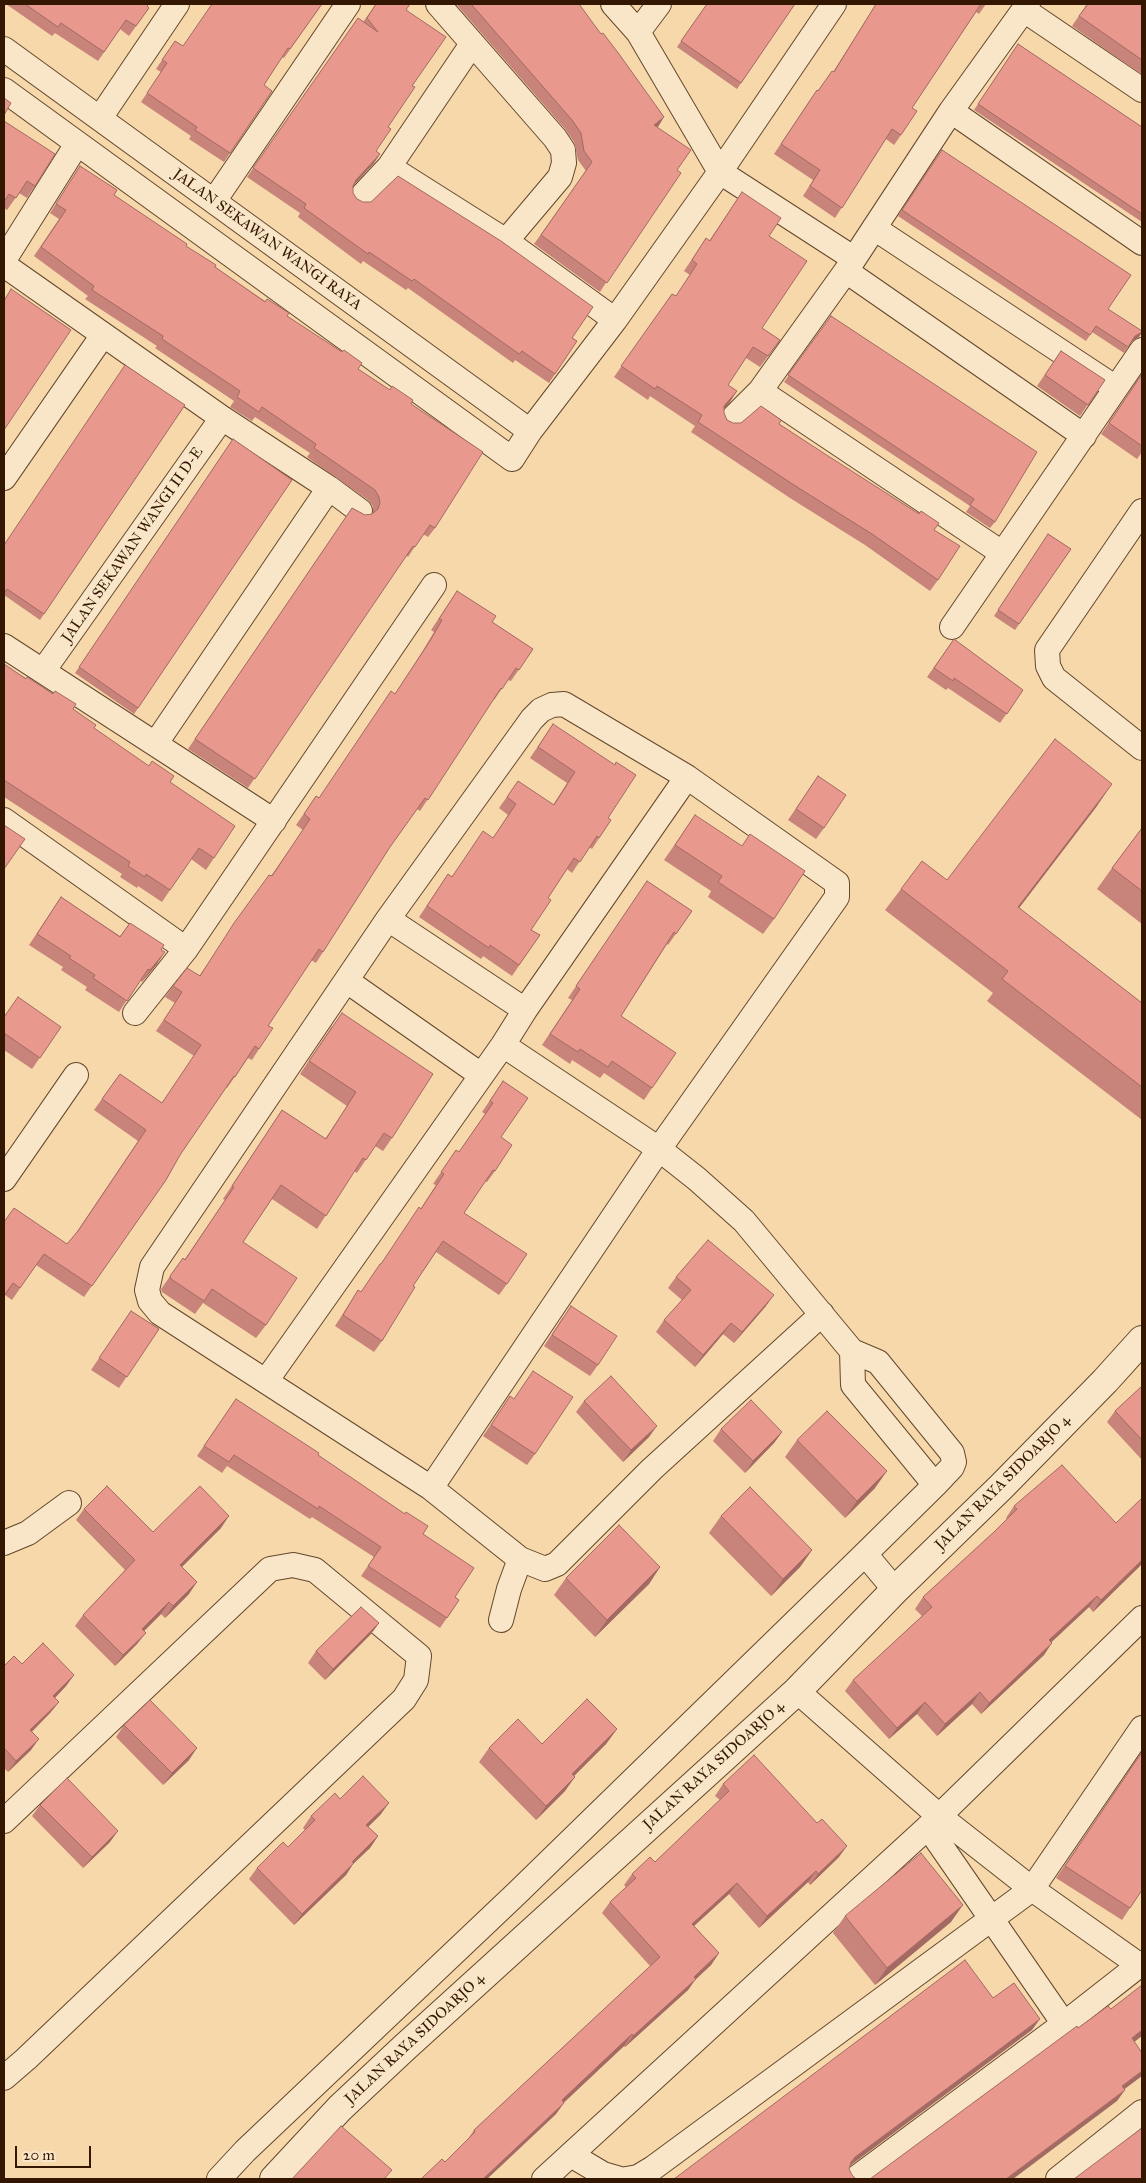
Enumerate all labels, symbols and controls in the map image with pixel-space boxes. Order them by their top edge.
street label: JALAN SEKAWAN WANGI RAYA [169,165,365,315]
street label: JALAN SEKAWAN WANGI II D-E [58,444,208,646]
street label: JALAN RAYA SIDOARJO 4 [932,1412,1074,1554]
street label: JALAN RAYA SIDOARJO 4 [640,1698,788,1834]
street label: JALAN RAYA SIDOARJO 4 [342,1970,488,2108]
scale bar [18,2136,94,2168]
text: 20 m [23,2146,55,2164]

